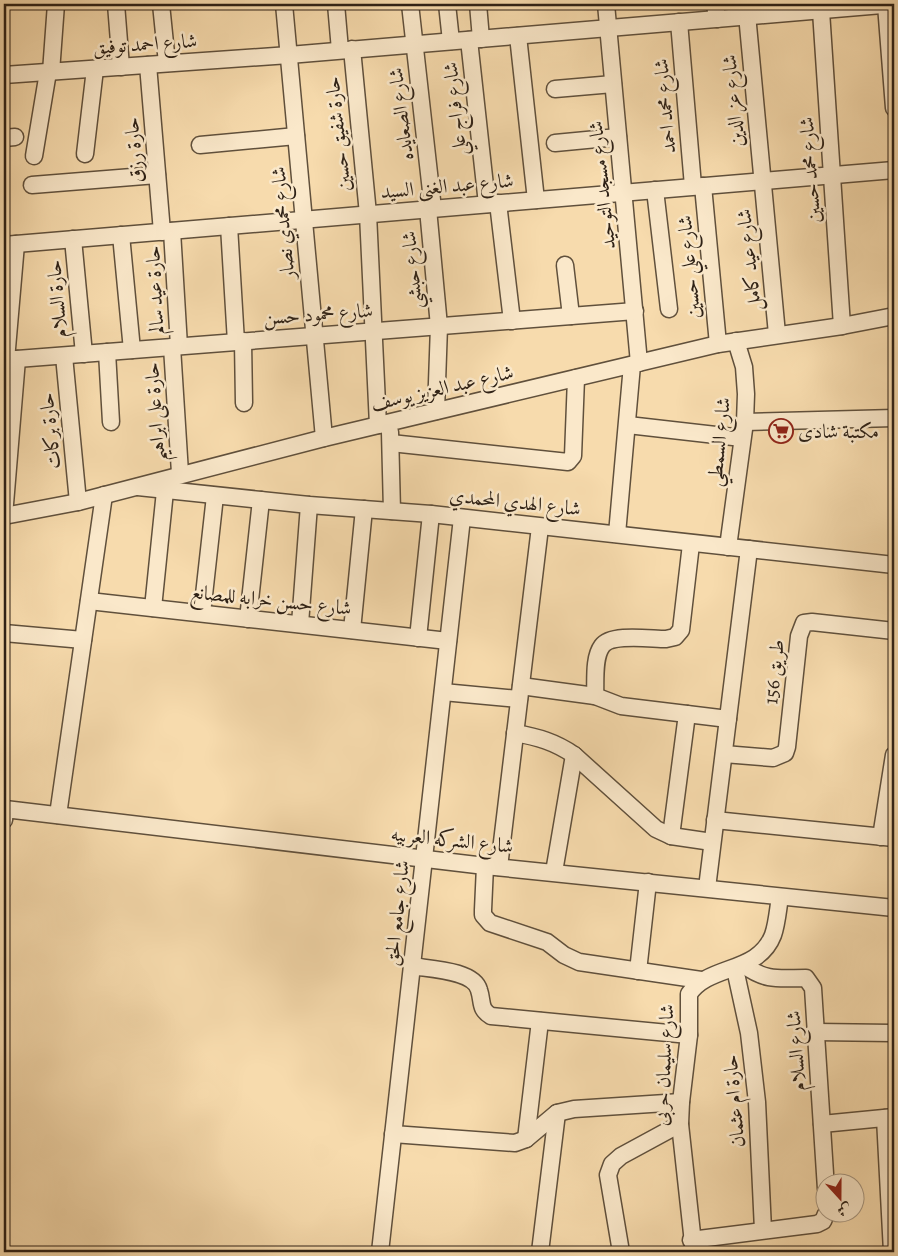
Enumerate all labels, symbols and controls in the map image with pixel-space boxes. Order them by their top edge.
street label: شارع احمد توفيق [92,27,198,65]
street label: شارع عز الدين [716,53,754,148]
street label: شارع محمد احمد [647,57,687,155]
street label: شارع فراج علي [437,60,479,157]
street label: شارع الصعايده [382,66,424,162]
street label: حارة شفيق حسين [319,75,357,193]
street label: حارة رزق [118,116,150,184]
street label: شارع محمد حسين [793,116,831,224]
street label: شارع مسجد التوحيد [582,119,626,251]
street label: شارع محمدي نصار [265,165,306,282]
street label: شارع عبد الغنى السيد [379,167,515,209]
street label: شارع عيد كامل [730,207,772,312]
street label: شارع علي حسين [671,214,713,320]
street label: شارع حبشي [395,230,434,310]
street label: حارة عيد سالم [139,245,175,335]
street label: حارة السلام [40,259,78,339]
street label: شارع محمود حسن [262,297,374,335]
street label: شارع عبد العزيز يوسف [368,358,517,421]
street label: حارة على ابراهيم [138,361,178,463]
street label: حارة بركات [33,391,67,471]
street label: شارع السمطي [701,396,742,489]
supermarket icon: مكتبة شادى [768,418,794,444]
place label: مكتبة شادى [798,418,879,445]
street label: شارع الهدي المحمدي [448,482,582,526]
street label: شارع حسن خرابه للمصانع [189,578,353,626]
street label: طريق 156 [757,638,791,706]
street label: شارع الشركه العربيه [389,820,515,864]
street label: شارع جامع الحق [378,859,420,968]
street label: شارع سليمان حربى [647,1003,685,1127]
street label: شارع السلام [780,1010,816,1092]
street label: حارة ام عثمان [716,1053,755,1149]
north arrow [816,1174,866,1224]
text: ش [834,1198,854,1221]

